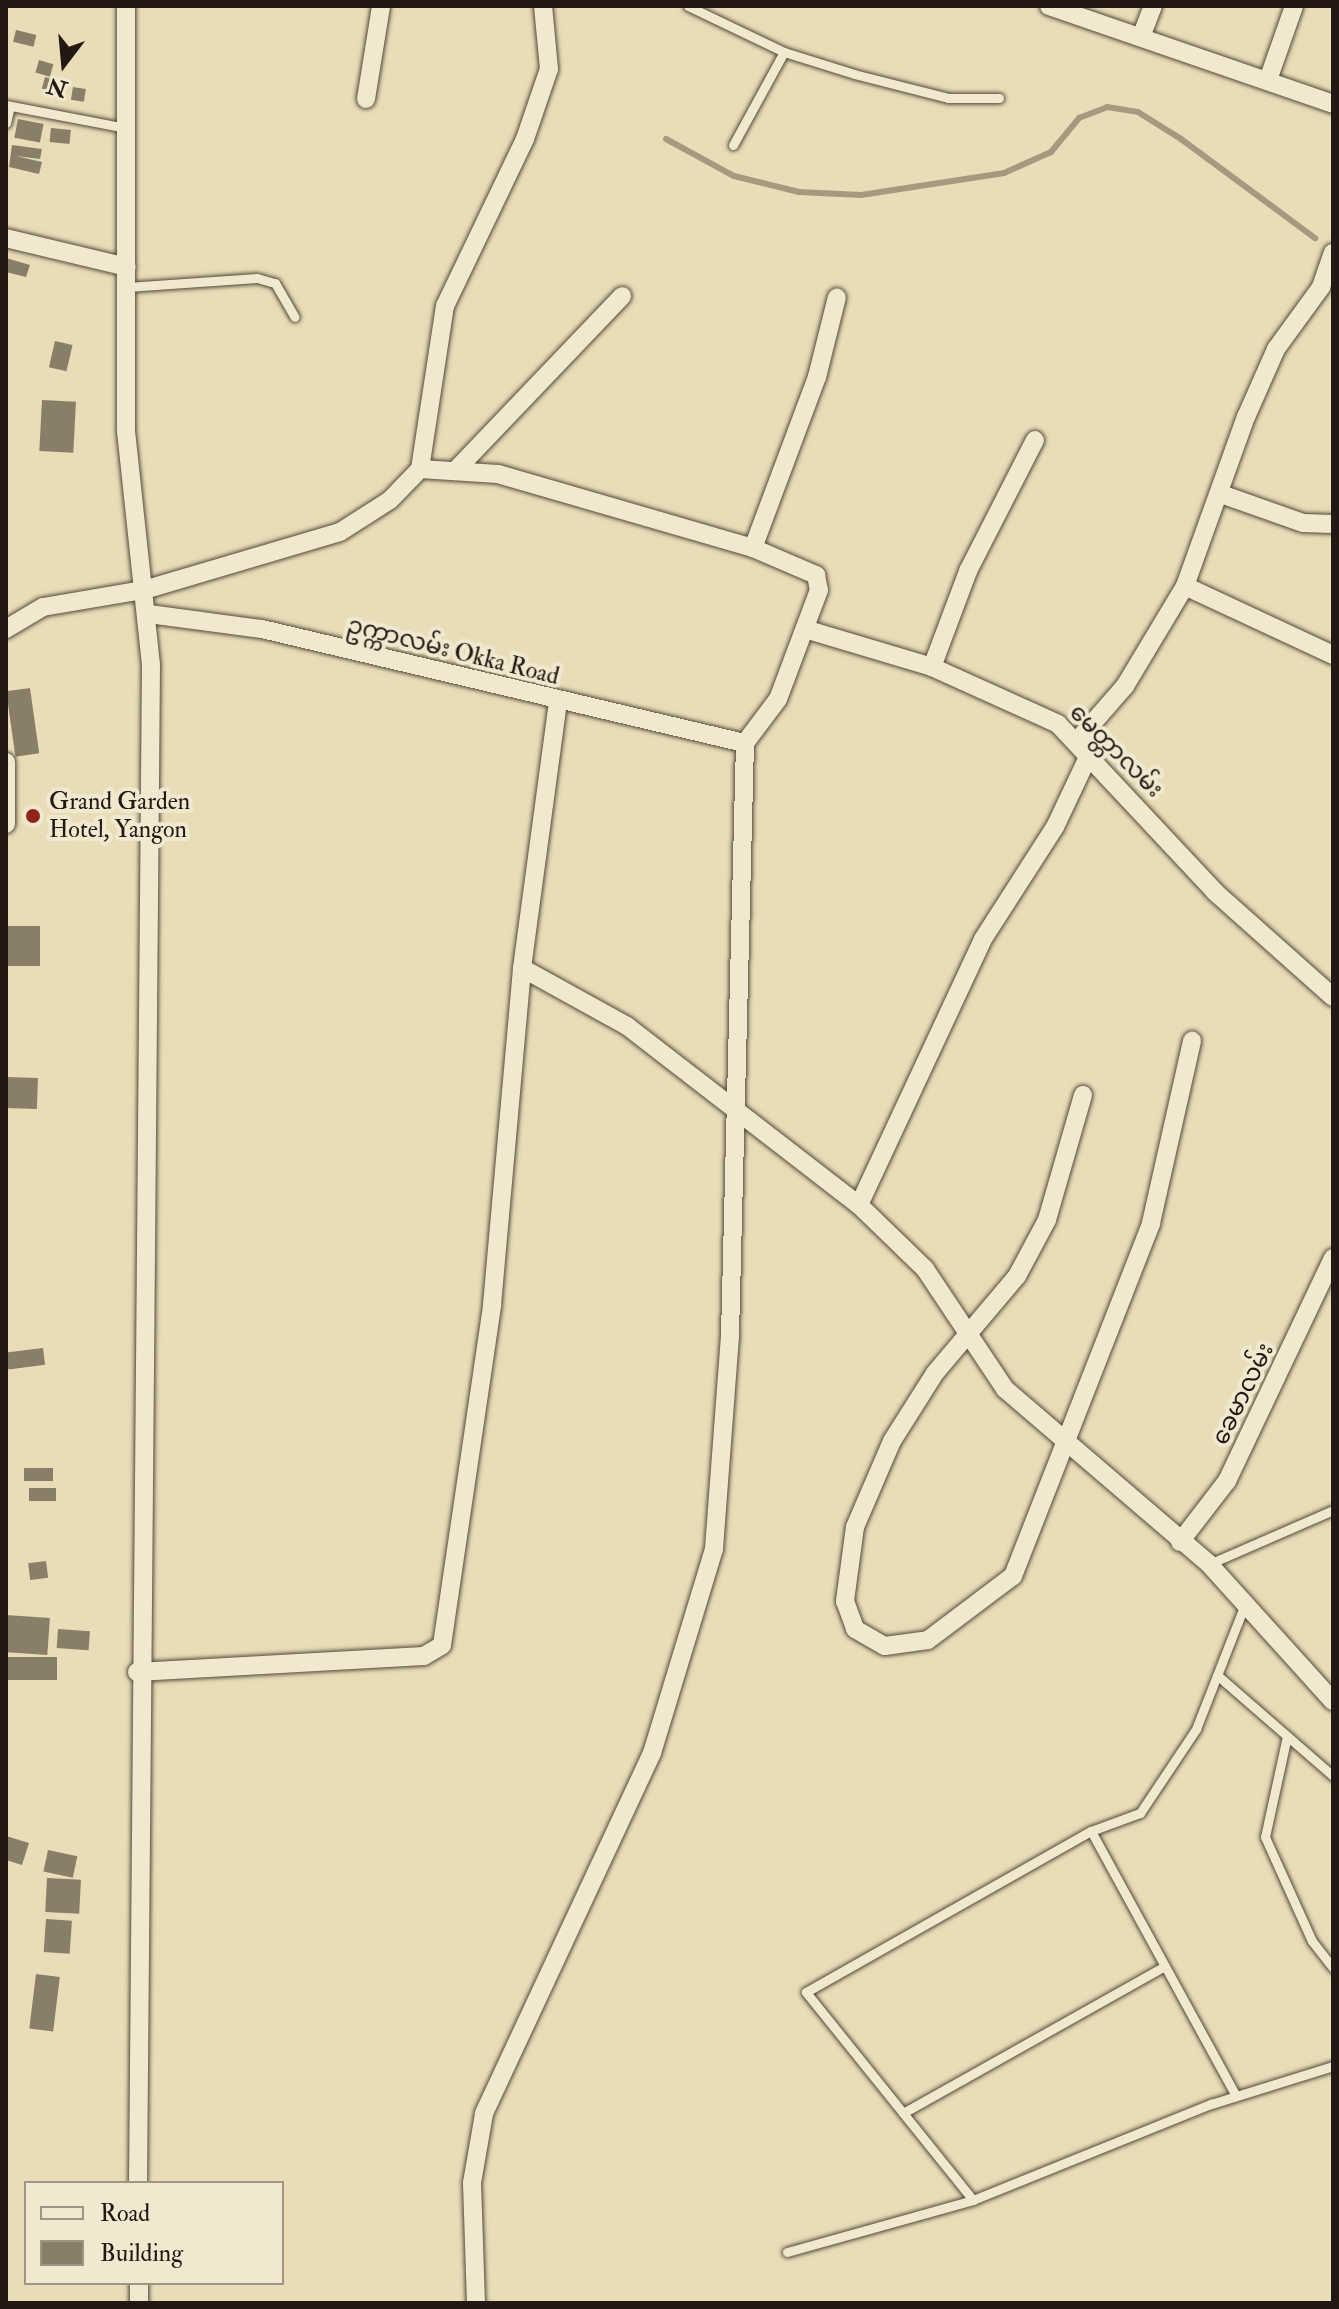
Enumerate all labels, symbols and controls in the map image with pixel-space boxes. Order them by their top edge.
north arrow [24,24,104,104]
text: N [44,71,71,103]
street label: ဥက္ကာလမ်း Okka Road [344,611,562,691]
street label: မေတ္တာလမ်း [1063,698,1169,804]
place label: Grand Garden Hotel, Yangon [49,788,190,844]
marker: Grand Garden Hotel, Yangon [24,807,42,825]
street label: ခေမာလမ်း [1206,1338,1280,1450]
legend [24,2181,284,2285]
text: Road [100,2198,150,2229]
text: Building [100,2238,183,2269]

